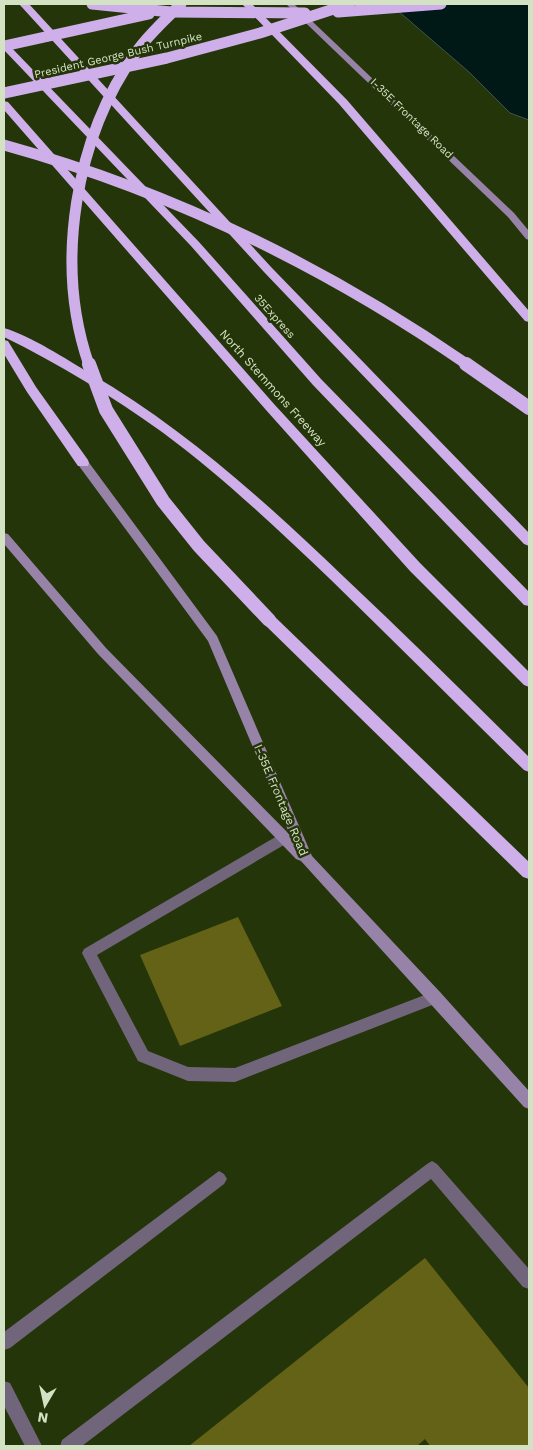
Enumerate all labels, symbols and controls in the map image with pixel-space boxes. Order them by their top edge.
street label: President George Bush Turnpike [33,30,203,81]
street label: I-35E Frontage Road [368,76,456,161]
street label: 35Express [251,292,298,341]
street label: North Stemmons Freeway [217,327,330,450]
street label: I-35E Frontage Road [251,742,311,858]
north arrow [20,1380,70,1430]
text: N [37,1409,49,1427]

